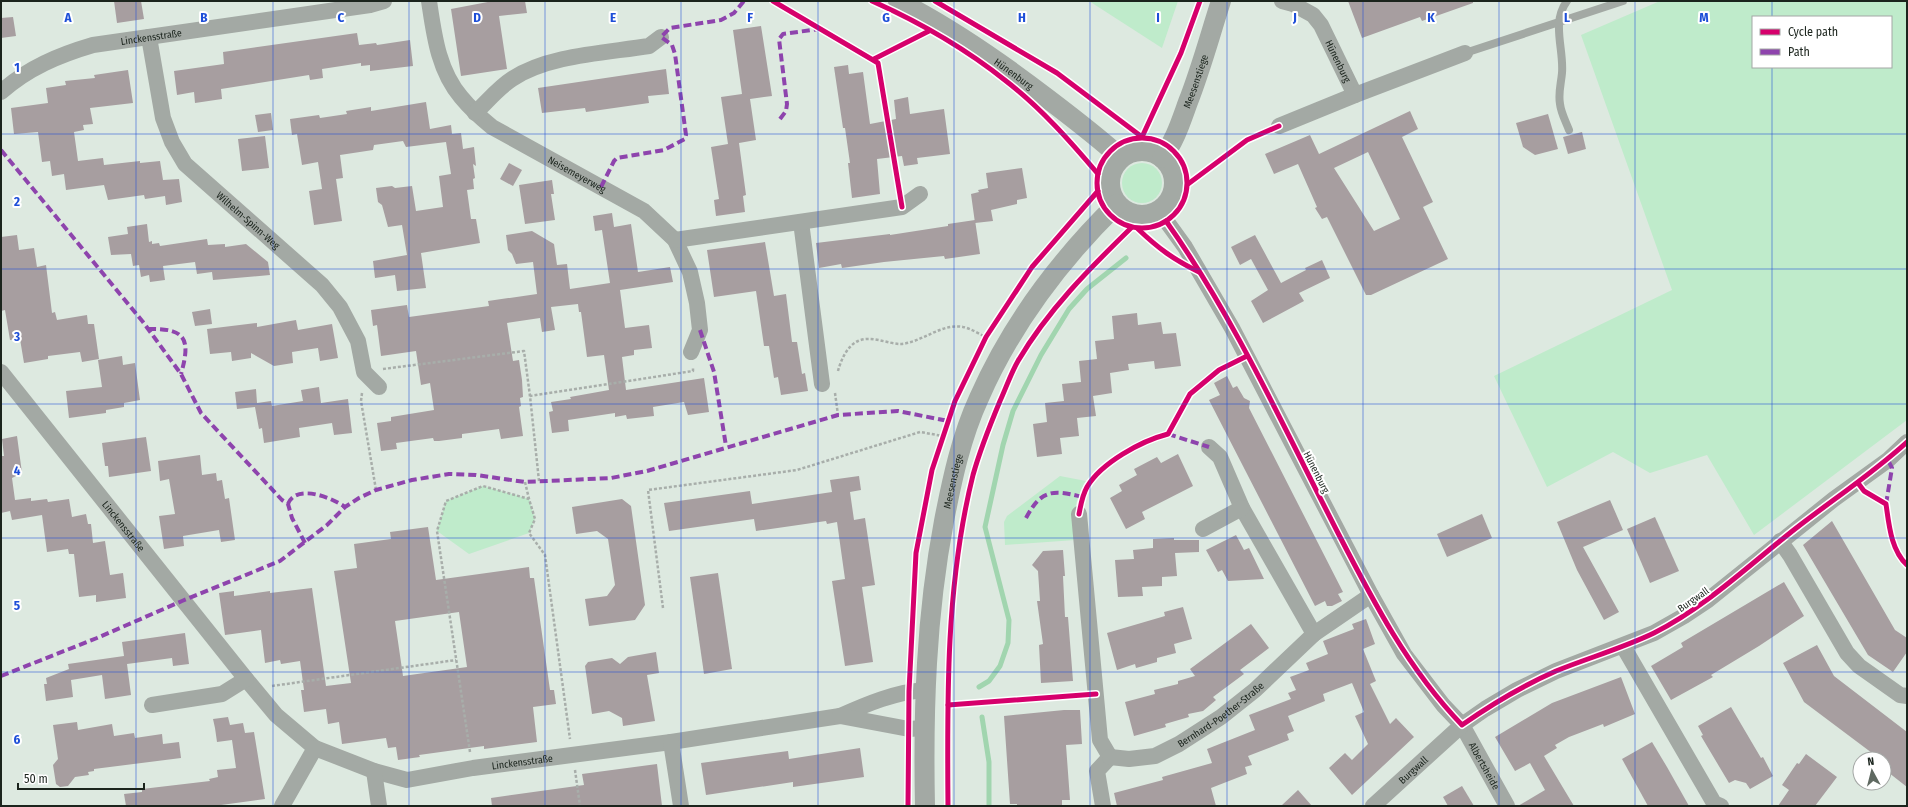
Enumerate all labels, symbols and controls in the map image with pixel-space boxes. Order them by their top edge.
text: A [63,10,72,25]
text: B [200,10,208,25]
text: C [338,10,345,25]
text: D [473,10,481,25]
text: E [610,10,616,25]
text: F [747,10,753,25]
text: G [882,10,890,25]
text: H [1018,10,1026,25]
text: I [1156,10,1160,25]
text: J [1292,10,1297,25]
text: K [1427,10,1435,25]
text: L [1564,10,1570,25]
text: M [1699,10,1709,25]
legend [1752,16,1892,68]
text: Cycle path [1788,25,1838,39]
street label: Linckensstraße [120,27,183,48]
street label: Hünenburg [1322,38,1353,85]
text: Path [1788,45,1810,59]
street label: Meesenstiege [1181,53,1211,110]
street label: Hünenburg [992,56,1036,93]
text: 1 [14,60,20,75]
street label: Neisemeyerweg [545,154,608,196]
street label: Wilhelm-Spinn-Weg [214,190,282,252]
text: 2 [13,194,20,209]
text: 3 [13,329,20,344]
street label: Hünenburg [1300,450,1332,496]
street label: Meesenstiege [942,452,966,510]
text: 4 [14,463,21,478]
street label: Linckensstraße [99,499,147,554]
street label: Burgwall [1676,585,1712,615]
text: 5 [14,598,20,613]
street label: Bernhard-Poether-Straße [1176,680,1267,750]
text: 6 [14,732,21,747]
street label: Albertsheide [1466,740,1502,792]
north arrow [1852,751,1892,791]
street label: Linckensstraße [491,753,554,772]
street label: Burgwall [1397,754,1431,787]
text: N [1867,755,1875,768]
scale bar [18,765,144,791]
text: 50 m [24,772,48,786]

